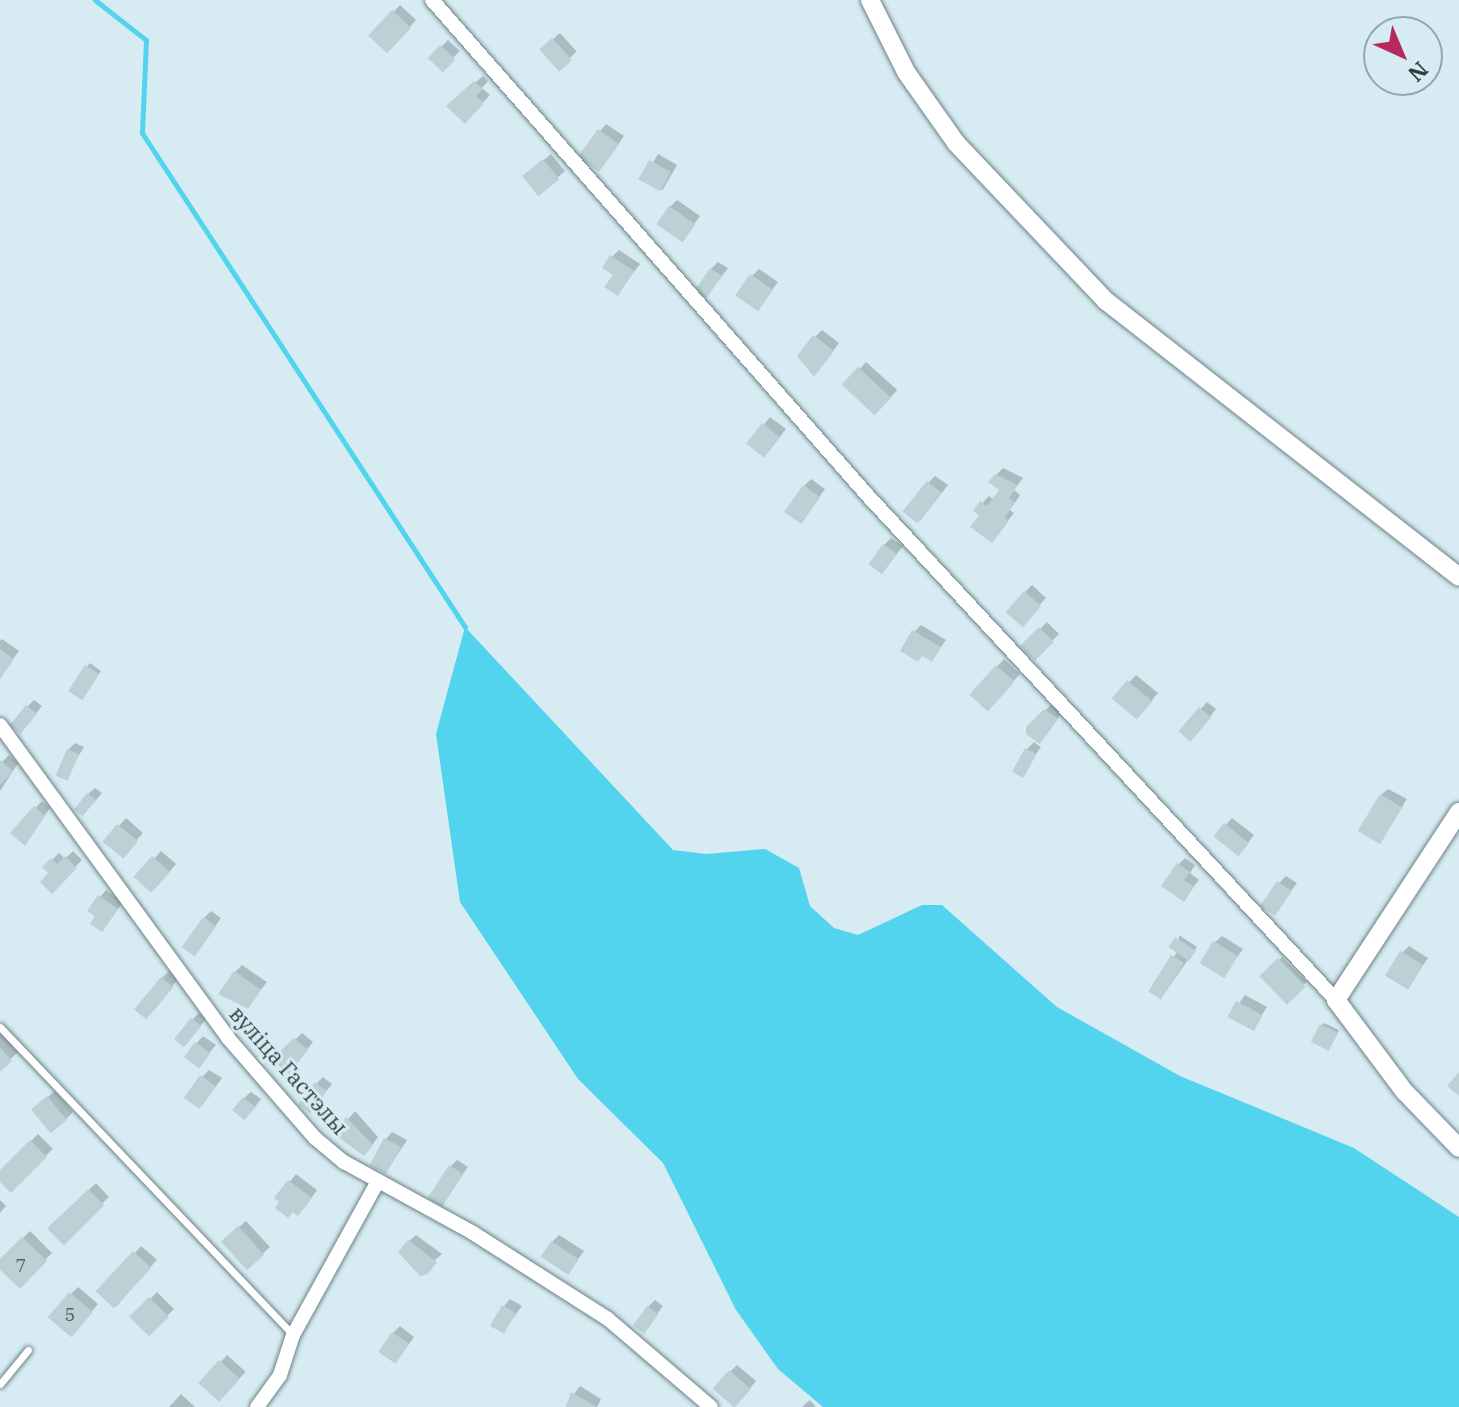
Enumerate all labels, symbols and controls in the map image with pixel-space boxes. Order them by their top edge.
north arrow [1363,16,1443,96]
text: N [1402,56,1435,89]
street label: вуліца Гастэлы [224,1000,354,1140]
house number: 7 [16,1255,26,1277]
house number: 5 [65,1304,75,1326]

